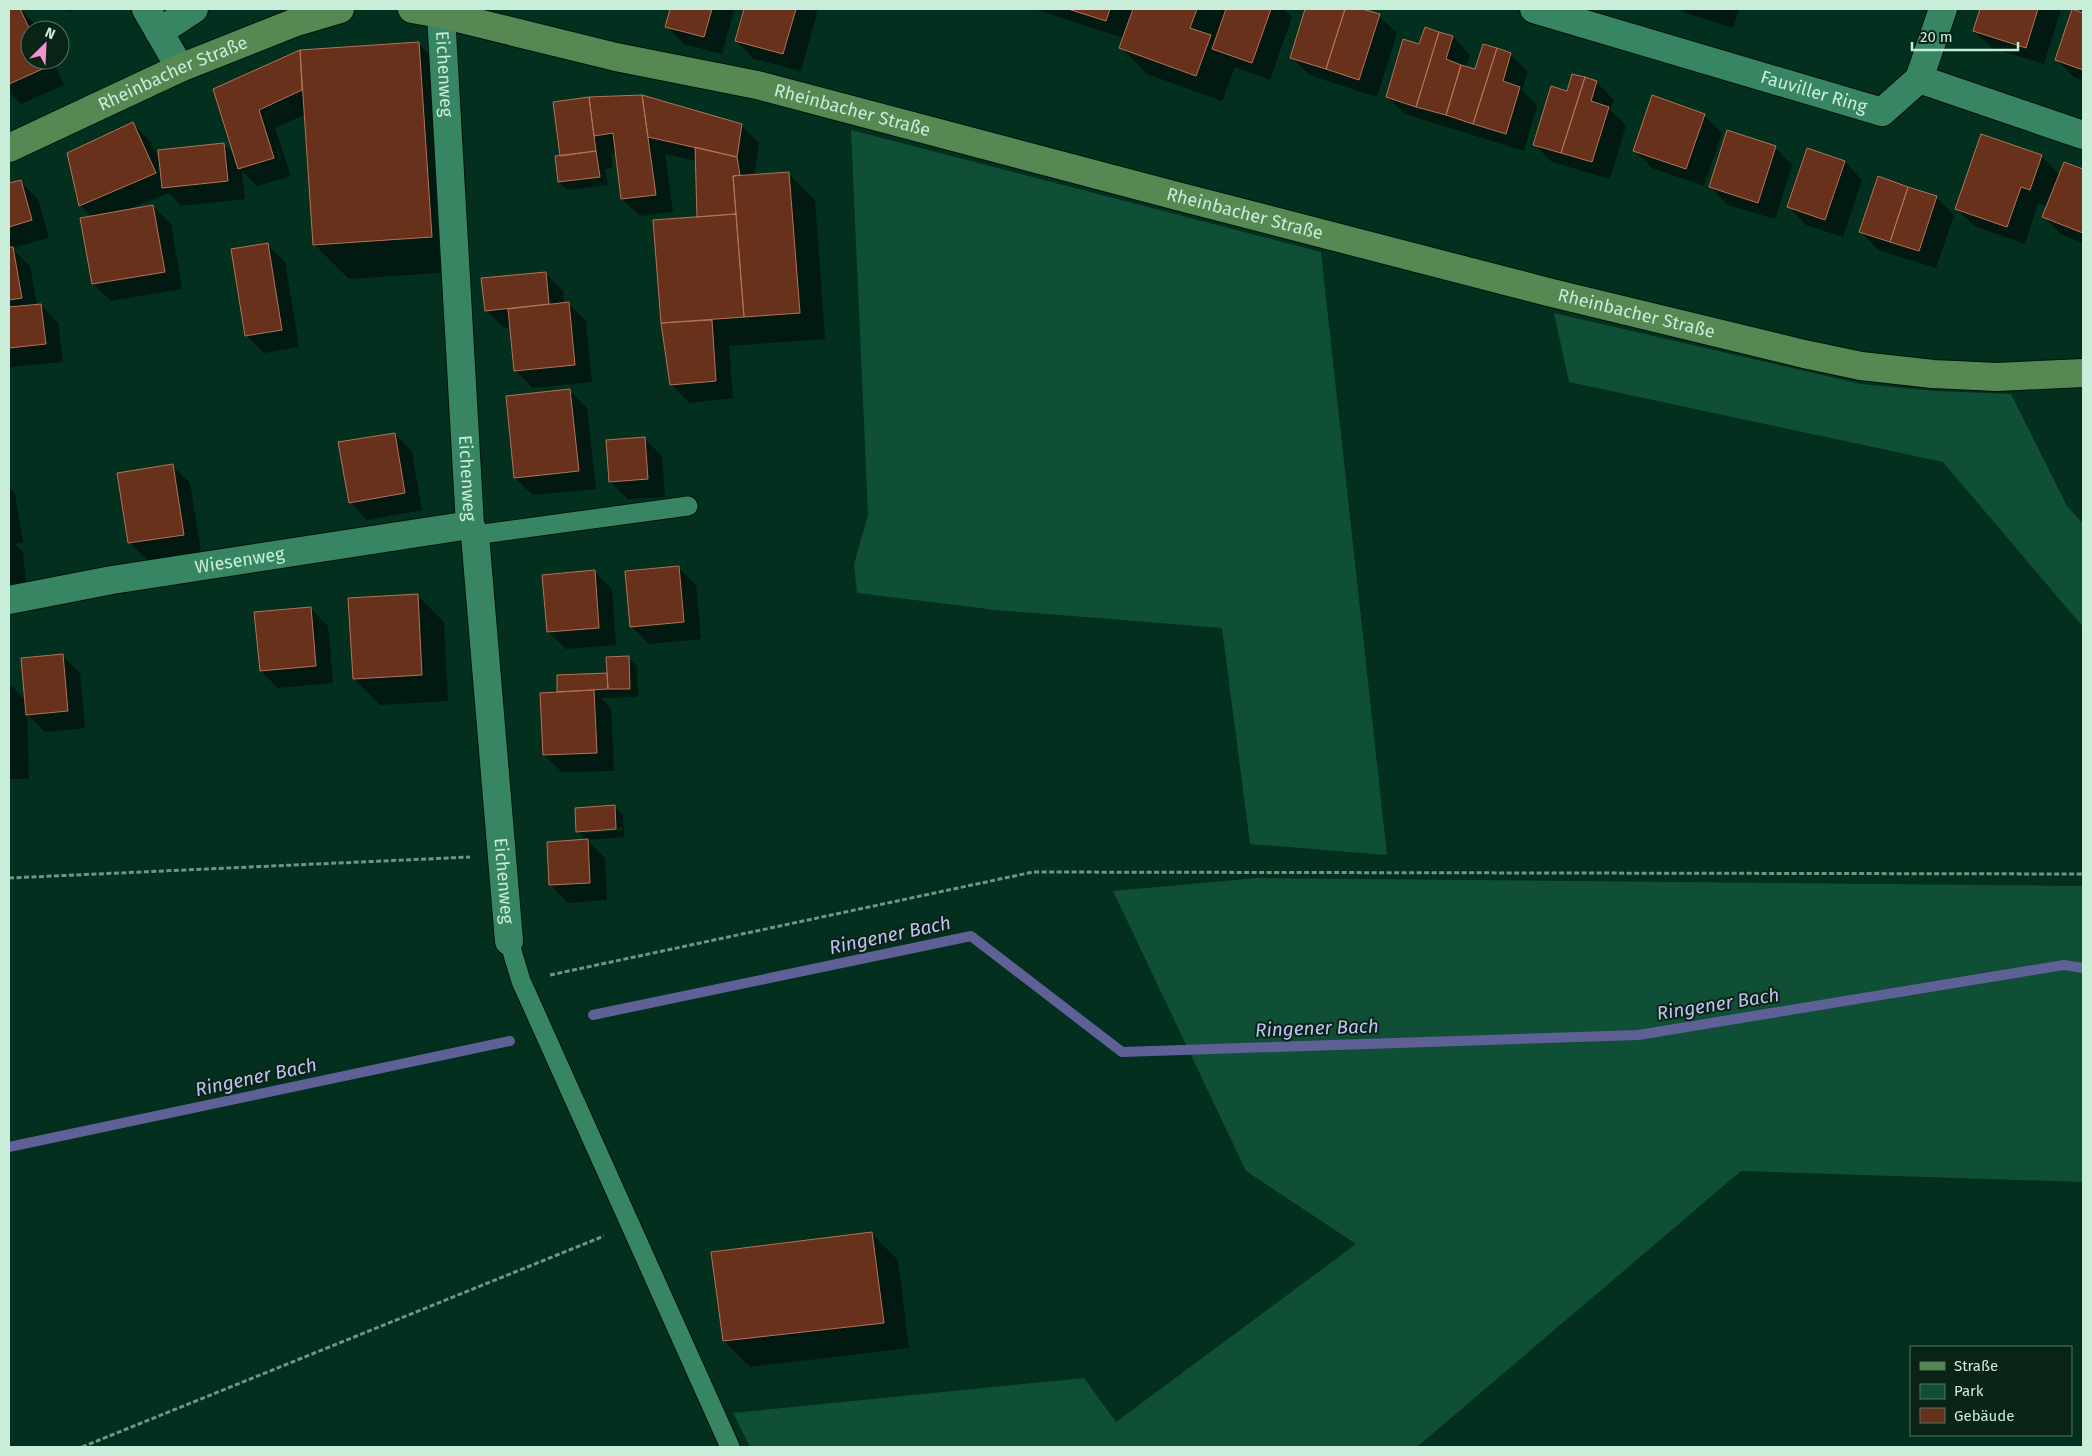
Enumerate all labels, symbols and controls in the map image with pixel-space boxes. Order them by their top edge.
north arrow [20,20,70,70]
scale bar [1912,20,2018,52]
text: N [42,24,58,43]
text: 20 m [1920,28,1953,46]
street label: Eichenweg [431,30,458,118]
street label: Rheinbacher Straße [95,31,251,116]
street label: Fauviller Ring [1758,66,1870,118]
street label: Rheinbacher Straße [772,79,933,141]
street label: Rheinbacher Straße [1164,183,1326,244]
street label: Rheinbacher Straße [1556,284,1717,343]
street label: Eichenweg [454,435,481,523]
street label: Wiesenweg [193,543,287,578]
street label: Eichenweg [489,837,519,925]
water label: Ringener Bach [827,911,953,959]
water label: Ringener Bach [1655,983,1781,1025]
water label: Ringener Bach [1255,1014,1379,1042]
water label: Ringener Bach [193,1053,319,1101]
legend [1910,1346,2072,1436]
text: Straße [1954,1357,1998,1375]
text: Park [1954,1382,1984,1400]
text: Gebäude [1954,1407,2014,1425]

